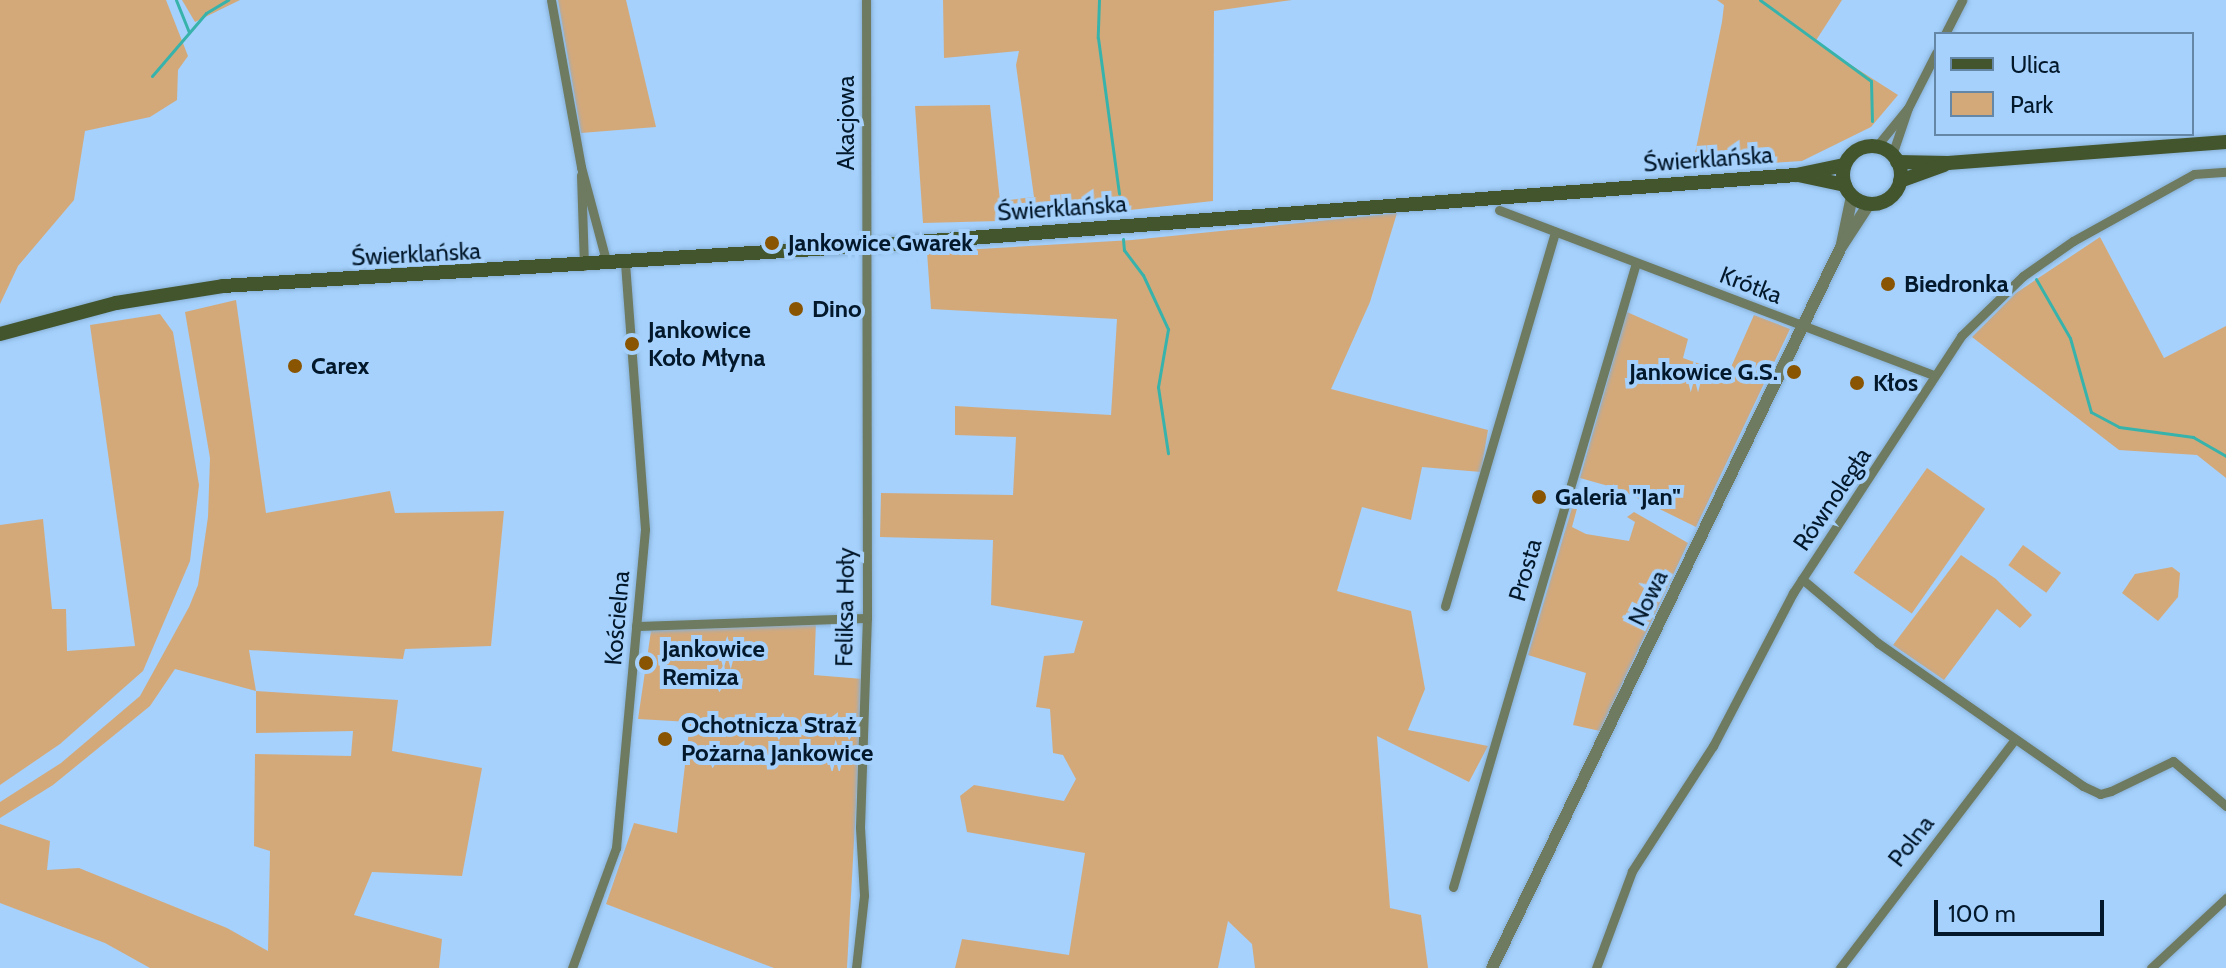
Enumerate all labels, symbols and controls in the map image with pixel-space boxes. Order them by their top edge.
legend [1934,32,2194,136]
text: Ulica [2010,50,2060,79]
street label: Akacjowa [832,76,860,170]
text: Park [2010,90,2053,119]
street label: Świerklańska [1642,140,1774,178]
street label: Świerklańska [996,189,1128,227]
place label: Jankowice Gwarek [788,229,973,257]
marker: Jankowice Gwarek [763,234,781,252]
street label: Świerklańska [350,236,482,272]
street label: Krótka [1716,260,1786,310]
place label: Biedronka [1904,270,2009,298]
marker: Biedronka [1879,275,1897,293]
place label: Dino [812,295,862,323]
marker: Dino [787,300,805,318]
place label: Jankowice Koło Młyna [648,316,765,372]
marker: Jankowice Koło Młyna [623,335,641,353]
place label: Carex [311,352,369,380]
marker: Carex [286,357,304,375]
place label: Jankowice G.S. [1629,358,1778,386]
marker: Jankowice G.S. [1785,363,1803,381]
place label: Kłos [1873,369,1918,397]
marker: Kłos [1848,374,1866,392]
street label: Równoległa [1787,442,1877,556]
place label: Galeria "Jan" [1555,483,1681,511]
marker: Galeria "Jan" [1530,488,1548,506]
street label: Prosta [1502,535,1548,605]
street label: Feliksa Hoły [830,547,860,667]
street label: Nowa [1622,565,1674,631]
street label: Kościelna [599,570,635,666]
place label: Jankowice Remiza [662,635,765,691]
marker: Jankowice Remiza [637,654,655,672]
place label: Ochotnicza Straż Pożarna Jankowice [681,711,873,767]
marker: Ochotnicza Straż Pożarna Jankowice [656,730,674,748]
street label: Polna [1882,810,1940,872]
scale bar [1938,884,2108,934]
text: 100 m [1948,899,2016,928]

